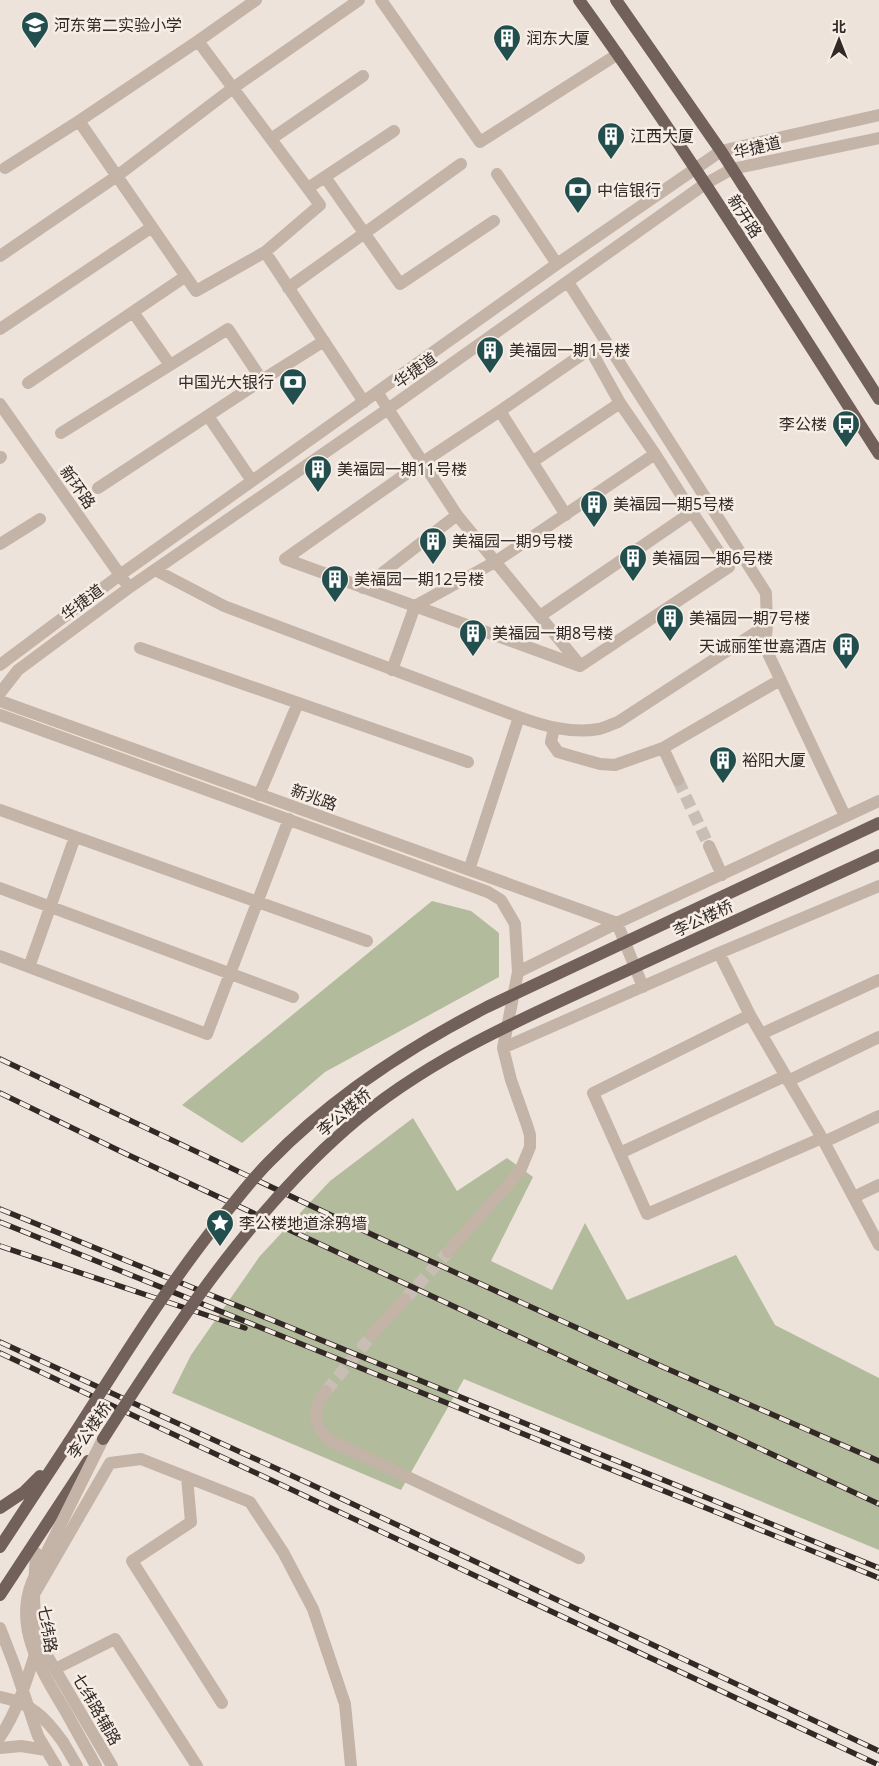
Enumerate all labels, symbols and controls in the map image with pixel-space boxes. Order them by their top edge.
school or university icon: 河东第二实验小学 [20,10,50,49]
place label: 河东第二实验小学 [54,14,182,36]
north arrow [814,15,864,65]
text: 北 [832,17,846,36]
building icon: 润东大厦 [492,23,522,62]
place label: 润东大厦 [526,27,590,49]
building icon: 江西大厦 [596,121,626,160]
place label: 江西大厦 [630,125,694,147]
street label: 华捷道 [731,131,783,163]
bank icon: 中信银行 [563,175,593,214]
place label: 中信银行 [597,179,661,201]
street label: 新开路 [723,190,767,242]
building icon: 美福园一期1号楼 [475,335,505,374]
place label: 美福园一期1号楼 [509,339,630,361]
street label: 华捷道 [389,347,441,393]
bank icon: 中国光大银行 [278,367,308,406]
place label: 中国光大银行 [178,371,274,393]
bus stop icon: 李公楼 [831,409,861,448]
place label: 李公楼 [779,413,827,435]
building icon: 美福园一期11号楼 [303,454,333,493]
place label: 美福园一期11号楼 [337,458,467,480]
street label: 新环路 [55,461,101,513]
building icon: 美福园一期5号楼 [579,489,609,528]
place label: 美福园一期5号楼 [613,493,734,515]
building icon: 美福园一期9号楼 [418,526,448,565]
place label: 美福园一期9号楼 [452,530,573,552]
building icon: 美福园一期6号楼 [618,543,648,582]
place label: 美福园一期6号楼 [652,547,773,569]
building icon: 美福园一期12号楼 [320,564,350,603]
place label: 美福园一期12号楼 [354,568,484,590]
street label: 华捷道 [56,579,108,625]
building icon: 美福园一期7号楼 [655,603,685,642]
place label: 美福园一期7号楼 [689,607,810,629]
building icon: 美福园一期8号楼 [458,618,488,657]
place label: 美福园一期8号楼 [492,622,613,644]
building icon: 天诚丽笙世嘉酒店 [831,631,861,670]
place label: 天诚丽笙世嘉酒店 [699,635,827,657]
building icon: 裕阳大厦 [708,745,738,784]
place label: 裕阳大厦 [742,749,806,771]
street label: 新兆路 [288,778,340,816]
street label: 李公楼桥 [669,895,737,941]
street label: 李公楼桥 [312,1083,376,1141]
place icon: 李公楼地道涂鸦墙 [205,1208,235,1247]
place label: 李公楼地道涂鸦墙 [239,1212,367,1234]
street label: 李公楼桥 [62,1397,116,1463]
street label: 七纬路 [33,1604,63,1654]
street label: 七纬路辅路 [67,1669,127,1749]

